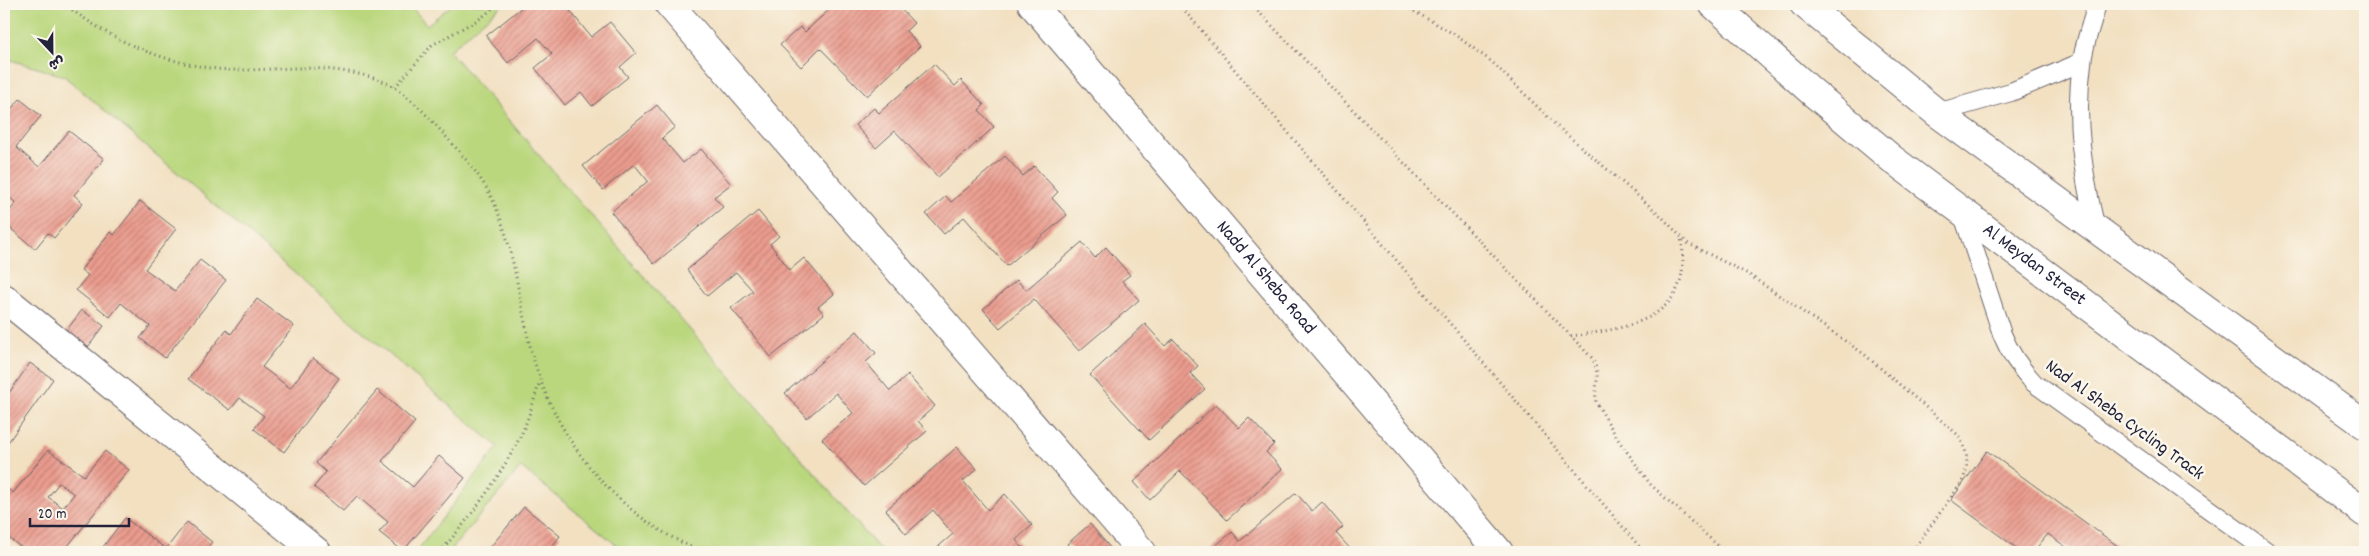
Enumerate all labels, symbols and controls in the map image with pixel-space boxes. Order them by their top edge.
north arrow [28,28,78,78]
text: ش [45,50,67,74]
street label: Nadd Al Sheba Road [1209,215,1322,341]
street label: Al Meydan Street [1976,217,2091,313]
street label: Nad Al Sheba Cycling Track [2039,354,2209,488]
scale bar [30,496,129,528]
text: 20 m [38,504,66,526]

